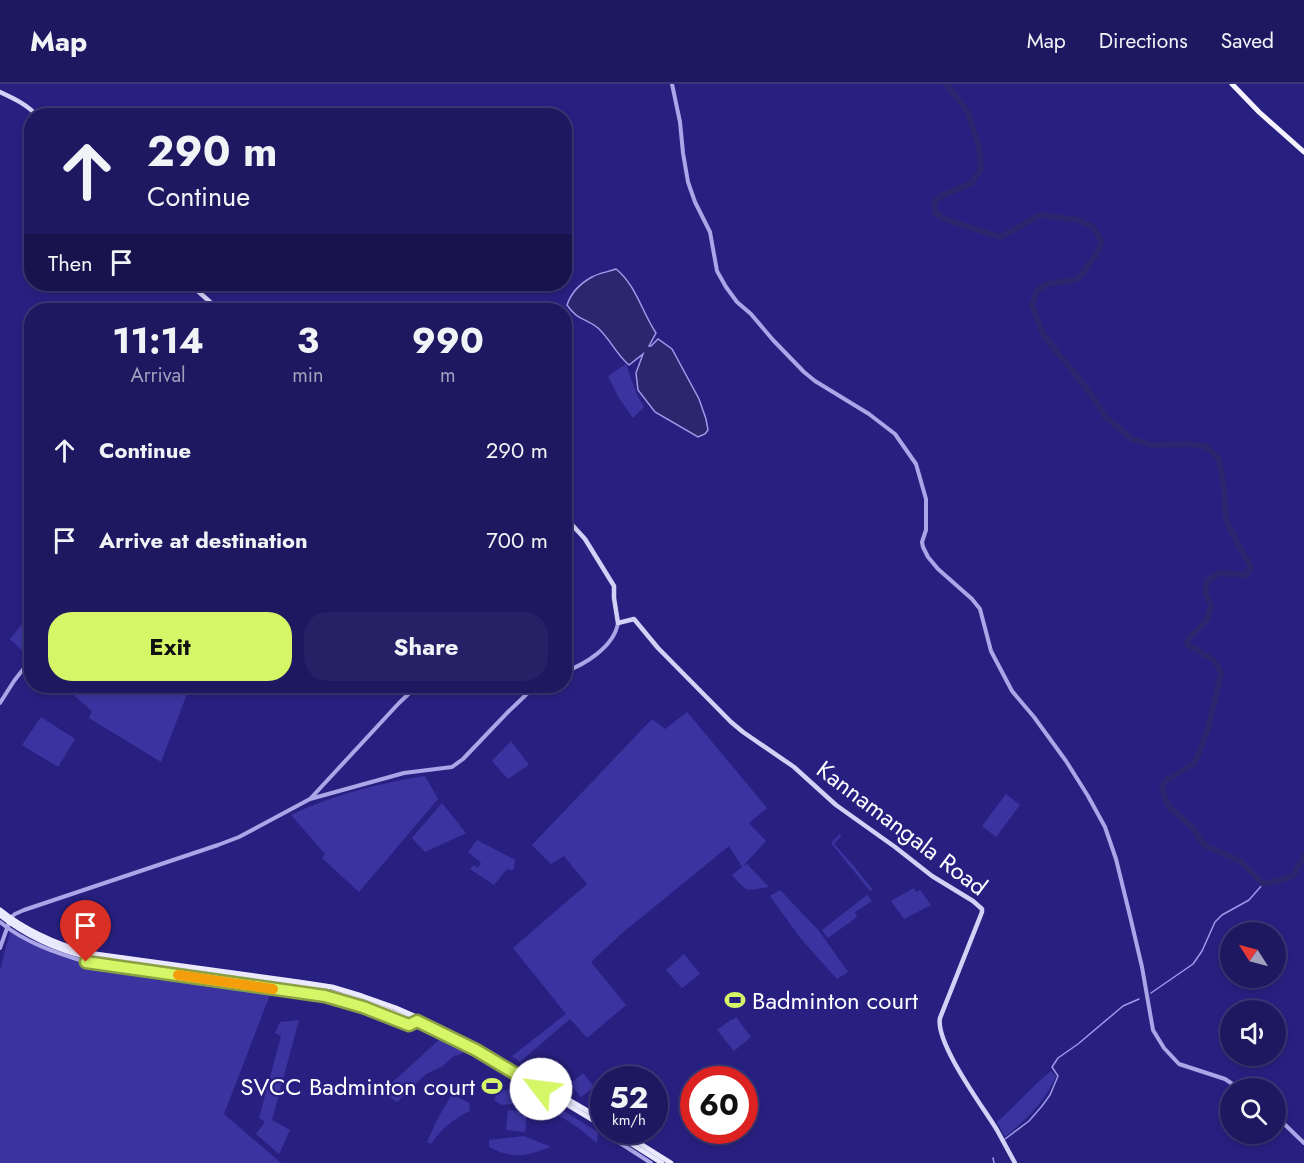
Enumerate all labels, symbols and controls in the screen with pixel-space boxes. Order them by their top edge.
text: Map [30,21,87,62]
text: Map [1027,26,1066,56]
text: Directions [1099,26,1188,56]
text: Saved [1221,26,1274,56]
text: 290 m [147,121,278,182]
icon: ahead [48,132,126,210]
text: Continue [147,177,250,216]
icon: arrive [105,246,138,279]
text: Then [48,247,93,279]
text: 11:14 [112,314,204,366]
text: 3 [297,314,319,366]
text: 990 [412,314,484,366]
text: Arrival [131,361,186,390]
text: min [292,361,323,390]
text: m [440,361,456,390]
icon: ahead [48,434,81,467]
text: Continue [99,434,191,466]
text: 290 m [486,434,548,466]
icon: arrive [48,524,81,557]
text: Arrive at destination [99,524,308,556]
text: 700 m [486,524,548,556]
button: Exit [48,612,292,681]
button: Share [304,612,548,681]
street label: Kannamangala Road [809,752,995,904]
pin [60,900,111,962]
icon: arrive [69,909,102,942]
north arrow [1220,922,1286,988]
map controls [1220,922,1286,1144]
place label: Badminton court [752,983,918,1018]
sports icon: Badminton court [723,988,747,1012]
button: sound [1220,1000,1286,1066]
position arrow [509,1057,573,1121]
speed limit sign: 60 [680,1066,758,1144]
place label: SVCC Badminton court [240,1069,475,1104]
sports icon: SVCC Badminton court [480,1074,504,1098]
text: 52 [609,1076,649,1119]
button: search [1220,1078,1286,1144]
text: km/h [612,1109,646,1131]

